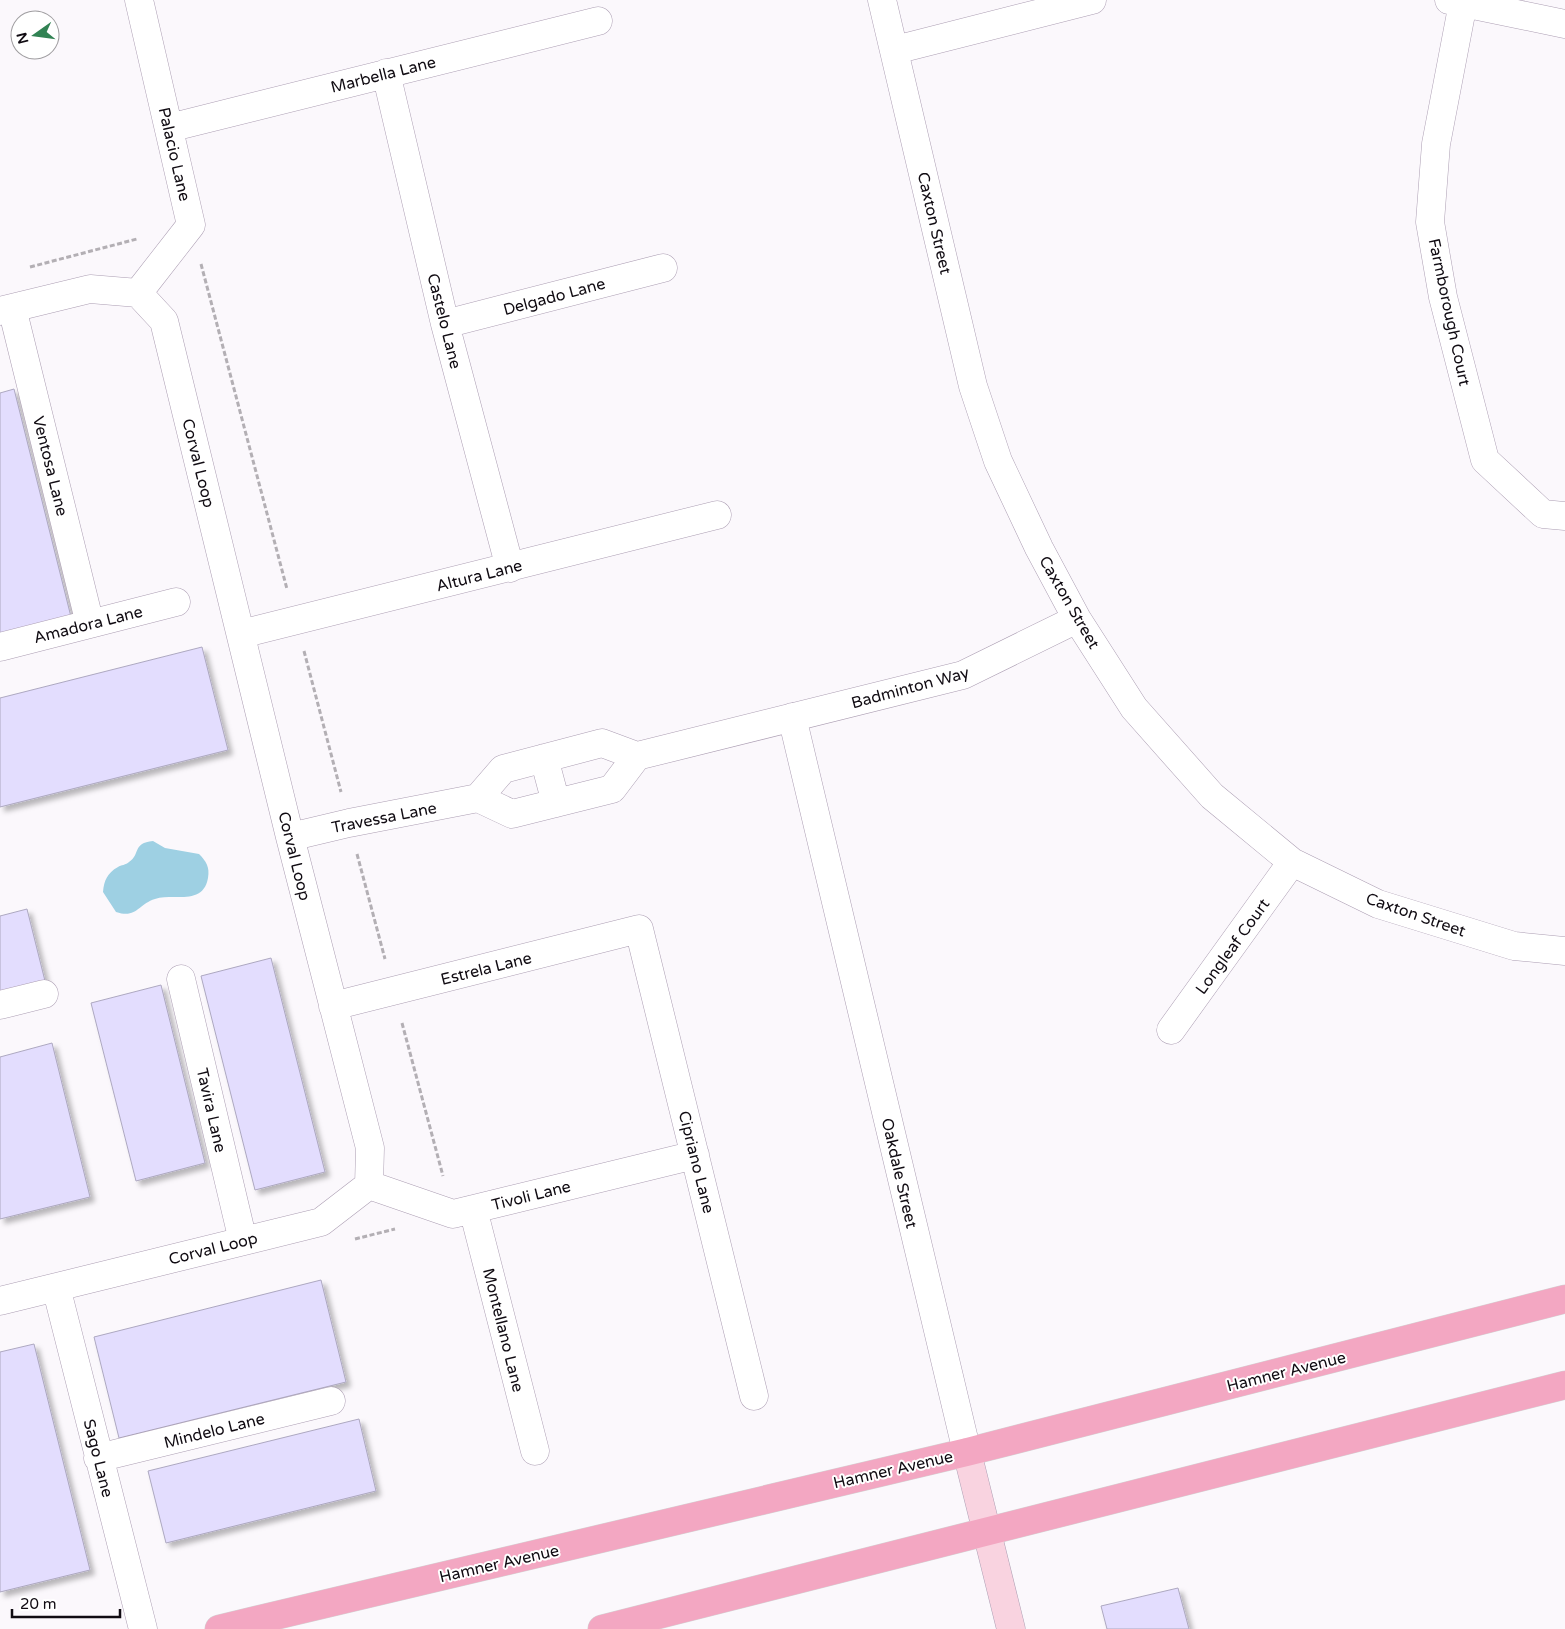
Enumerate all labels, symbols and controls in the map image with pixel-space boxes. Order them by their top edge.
north arrow [10,10,60,60]
text: N [13,31,32,46]
street label: Marbella Lane [328,52,438,98]
street label: Palacio Lane [154,105,195,203]
street label: Caxton Street [913,170,955,276]
street label: Farmborough Court [1424,237,1474,388]
street label: Castelo Lane [423,271,466,371]
street label: Delgado Lane [501,274,607,320]
street label: Ventosa Lane [28,414,72,518]
street label: Corval Loop [177,417,219,510]
street label: Caxton Street [1034,552,1104,653]
street label: Altura Lane [434,556,524,596]
street label: Amadora Lane [32,602,145,648]
street label: Badminton Way [849,663,972,713]
street label: Travessa Lane [330,798,438,838]
street label: Corval Loop [273,810,315,903]
street label: Caxton Street [1363,889,1468,941]
street label: Longleaf Court [1191,895,1274,998]
street label: Estrela Lane [439,948,534,990]
street label: Tavira Lane [192,1066,230,1154]
street label: Cipriano Lane [674,1109,718,1216]
street label: Oakdale Street [877,1116,921,1230]
street label: Tivoli Lane [490,1176,573,1215]
street label: Corval Loop [167,1228,260,1270]
street label: Montellano Lane [478,1266,528,1394]
street label: Hamner Avenue [1225,1347,1348,1396]
street label: Mindelo Lane [162,1409,267,1453]
street label: Sago Lane [79,1417,117,1499]
street label: Hamner Avenue [831,1446,955,1493]
street label: Hamner Avenue [437,1540,561,1587]
scale bar [12,1586,120,1618]
text: 20 m [20,1595,57,1613]

